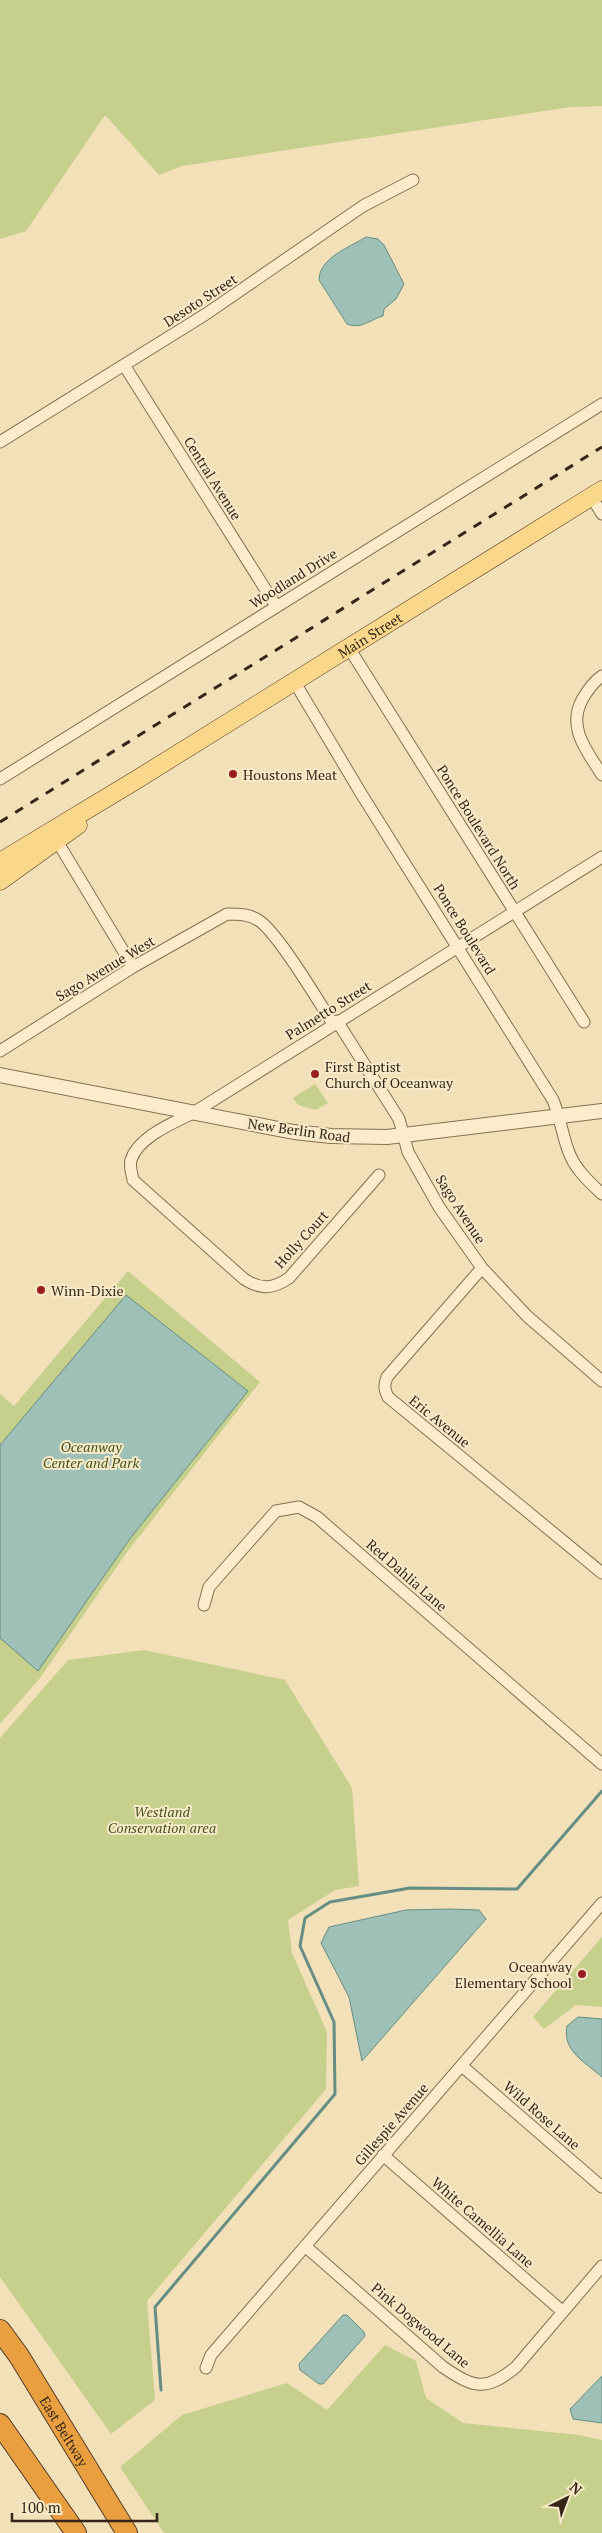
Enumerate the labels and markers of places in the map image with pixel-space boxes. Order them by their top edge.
place label: Houstons Meat [243,765,338,784]
marker: Houstons Meat [227,768,239,780]
place label: First Baptist Church of Oceanway [325,1057,454,1092]
marker: First Baptist Church of Oceanway [309,1068,321,1080]
place label: Winn-Dixie [51,1281,124,1300]
marker: Winn-Dixie [35,1284,47,1296]
place label: Oceanway Elementary School [455,1957,573,1992]
marker: Oceanway Elementary School [576,1968,588,1980]

